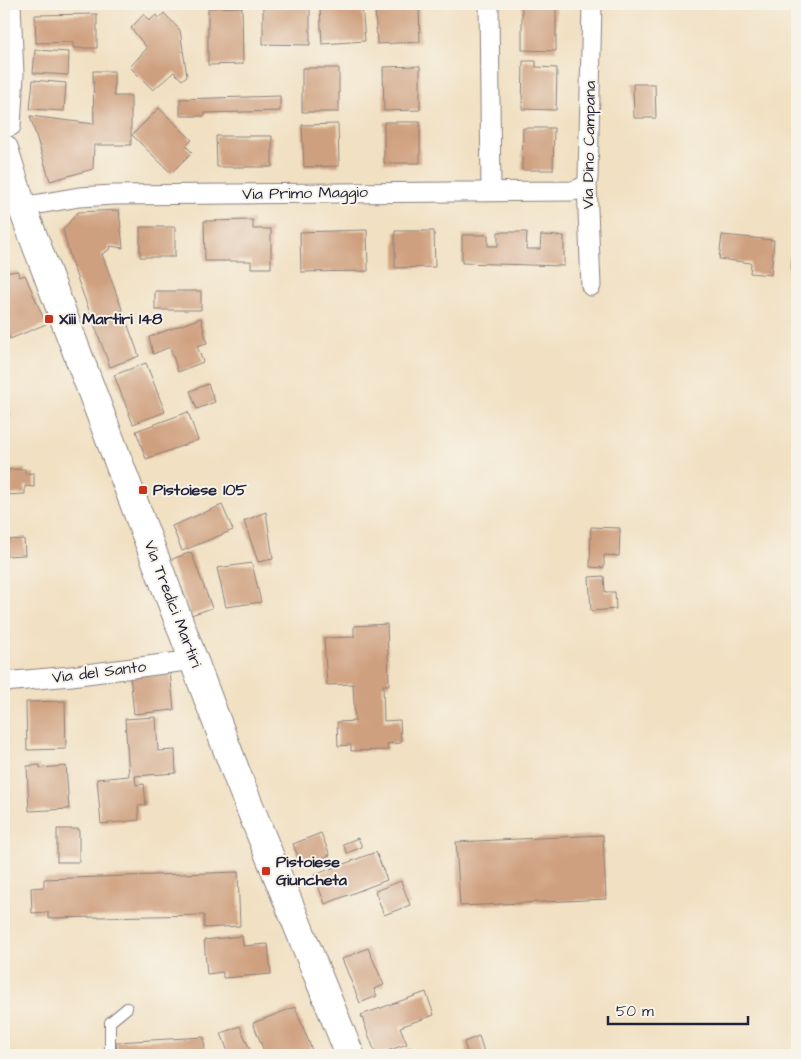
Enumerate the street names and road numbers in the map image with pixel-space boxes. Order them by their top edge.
street label: Via Dino Campana [577,81,601,209]
street label: Via Primo Maggio [242,181,368,206]
street label: Via Tredici Martiri [139,537,208,671]
street label: Via del Santo [51,655,147,689]

